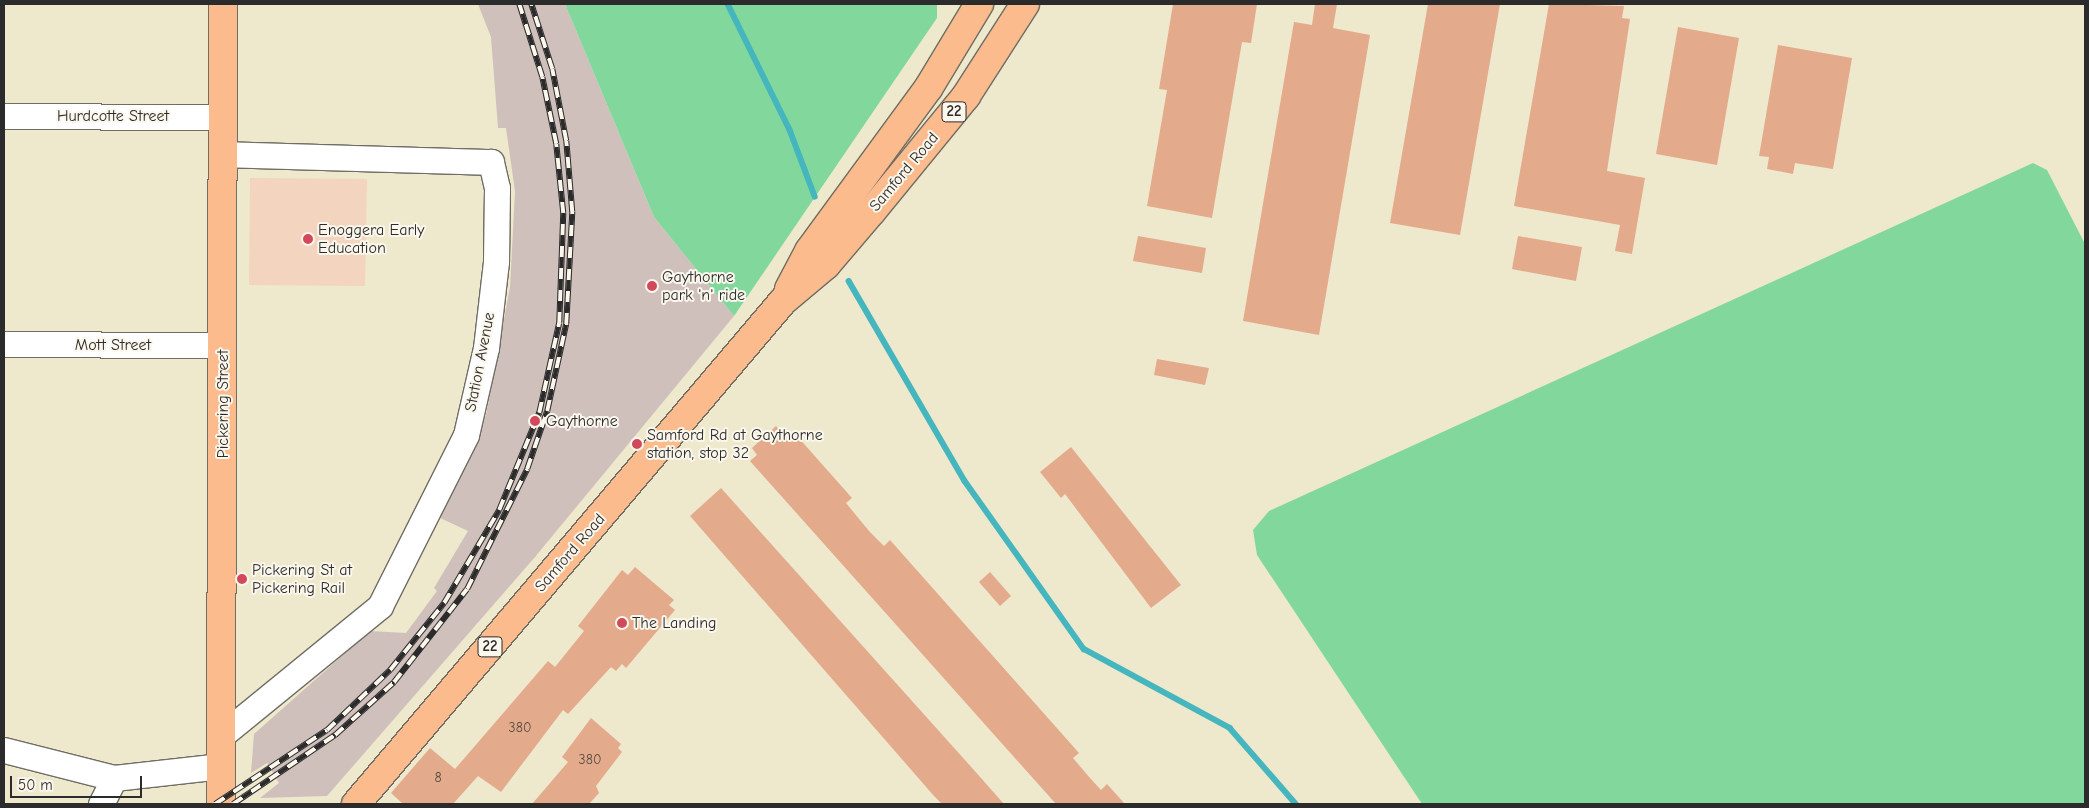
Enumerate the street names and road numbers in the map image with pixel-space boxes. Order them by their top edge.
road number: 22 [942,100,966,124]
street label: Hurdcotte Street [57,106,169,126]
street label: Samford Road [865,129,943,215]
street label: Station Avenue [461,311,499,413]
street label: Mott Street [75,335,151,355]
street label: Pickering Street [213,350,233,458]
street label: Samford Road [531,510,609,596]
road number: 22 [478,634,502,660]

